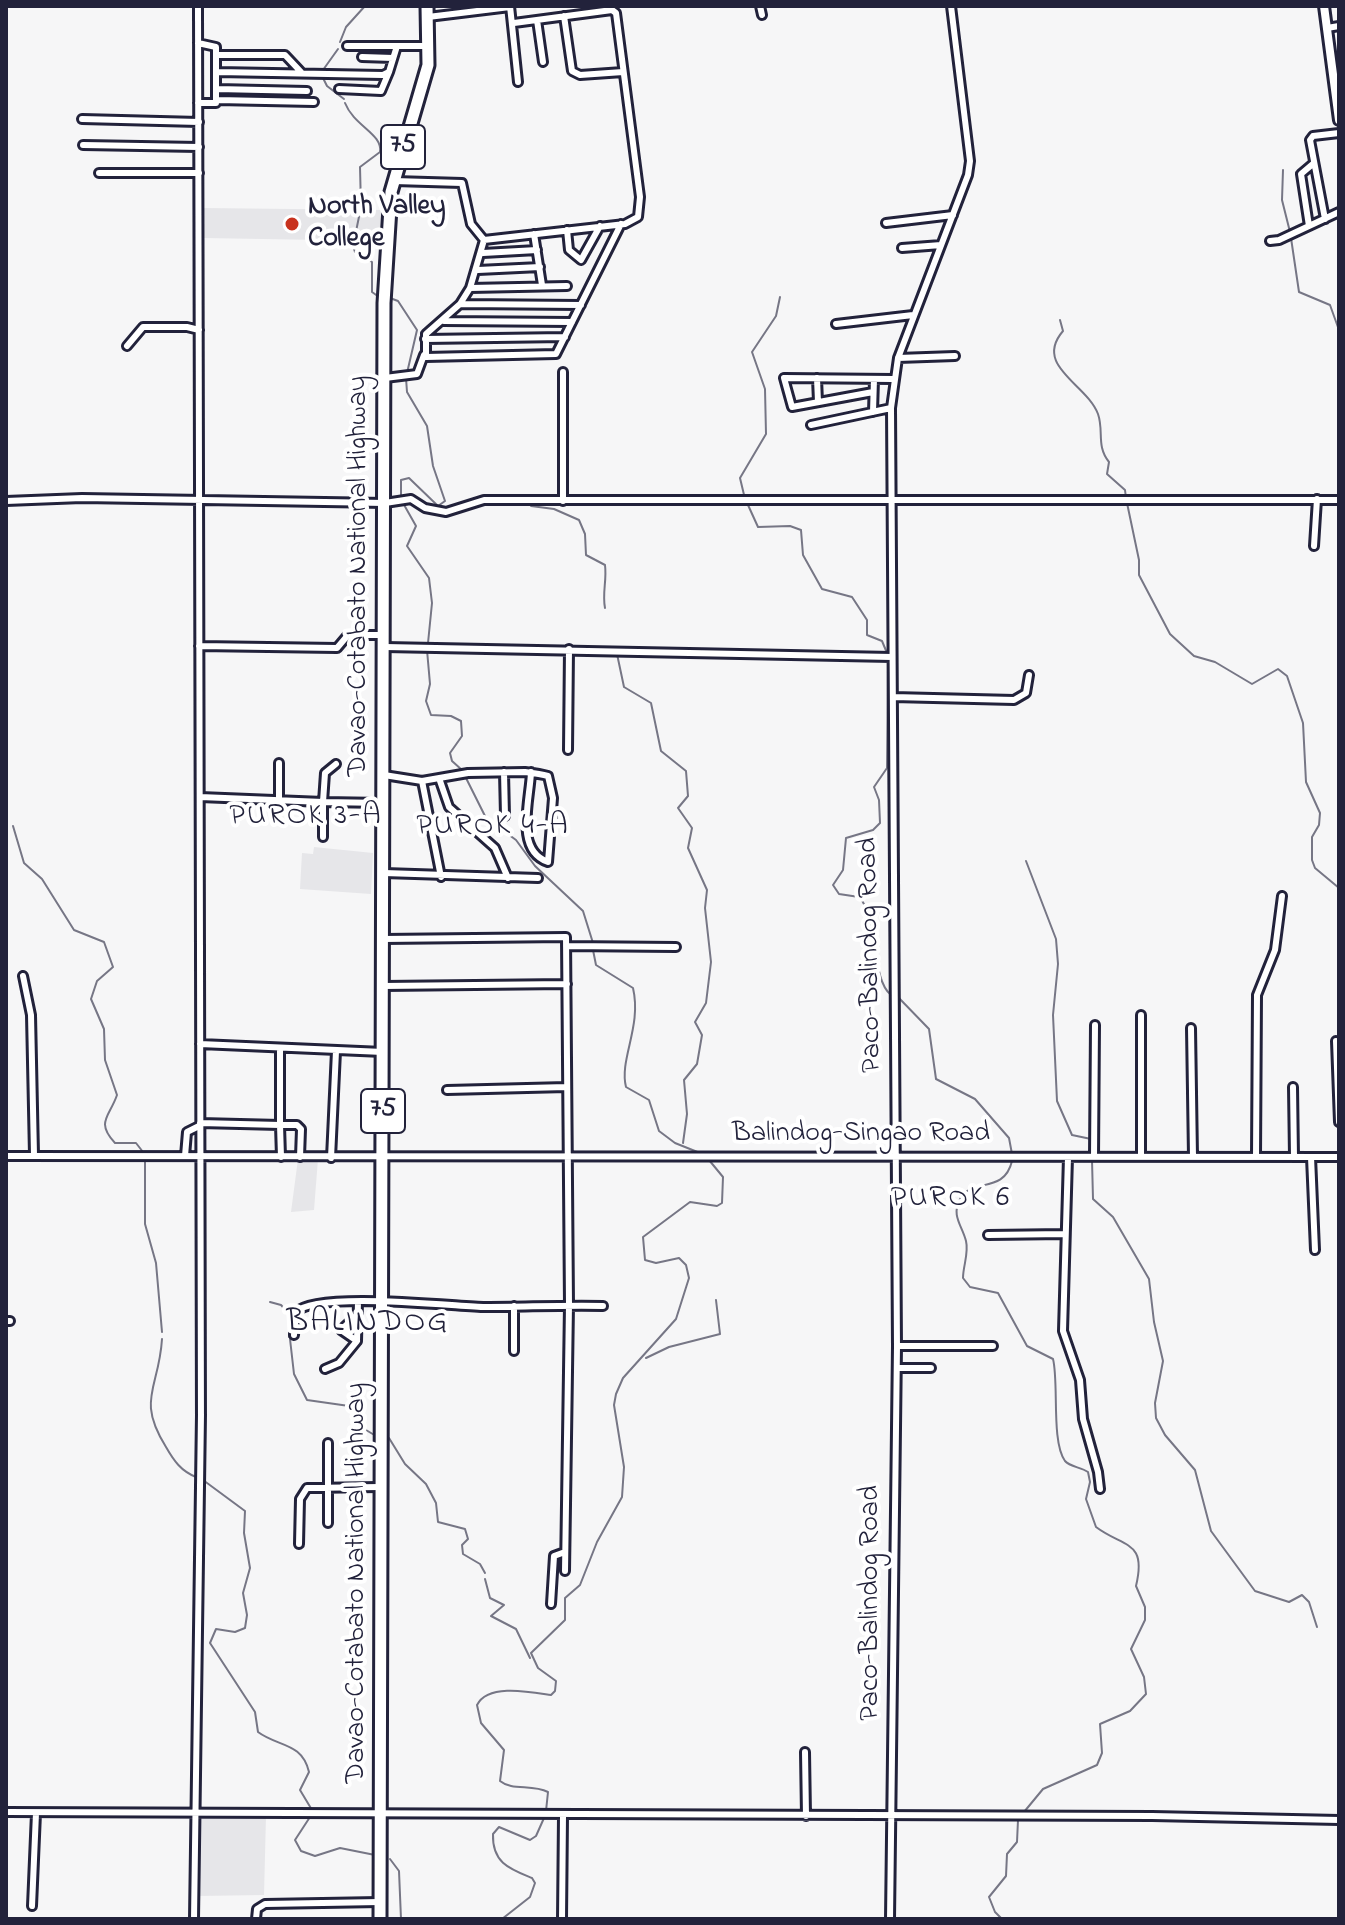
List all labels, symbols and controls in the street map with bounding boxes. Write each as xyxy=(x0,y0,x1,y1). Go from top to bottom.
road number: 75 xyxy=(381,125,425,169)
place label: North Valley College xyxy=(308,191,446,257)
marker: North Valley College xyxy=(283,215,301,233)
street label: Davao-Cotabato National Highway xyxy=(343,376,377,776)
district label: PUROK 3-A xyxy=(229,800,383,836)
district label: PUROK 4-A xyxy=(416,810,570,846)
street label: Paco-Balindog Road xyxy=(853,837,891,1073)
road number: 75 xyxy=(361,1089,405,1133)
street label: Balindog-Singao Road xyxy=(732,1118,990,1152)
district label: PUROK 6 xyxy=(891,1182,1011,1218)
district label: BALINDOG xyxy=(287,1306,449,1344)
street label: Davao-Cotabato National Highway xyxy=(341,1383,375,1783)
street label: Paco-Balindog Road xyxy=(855,1485,889,1721)

